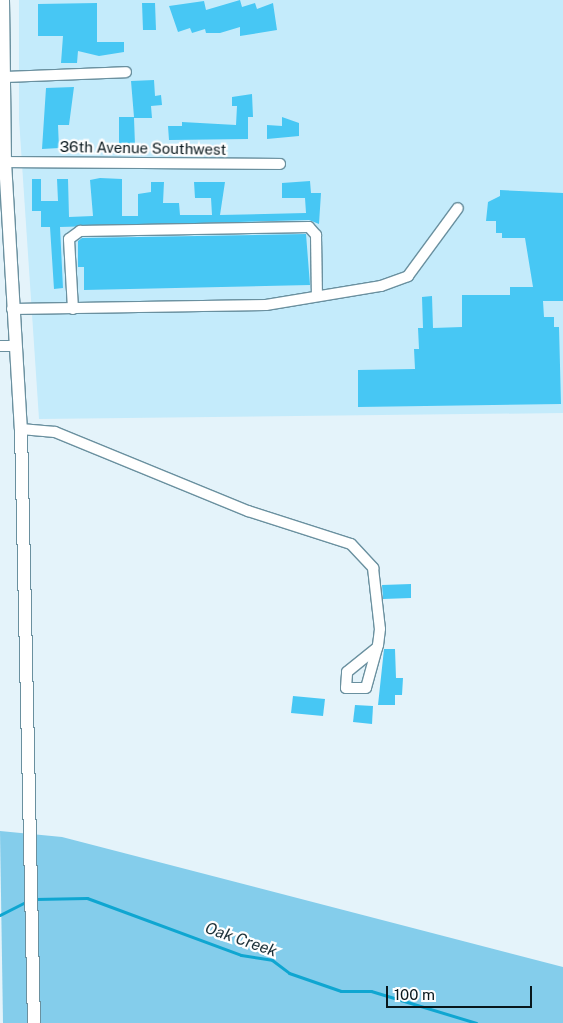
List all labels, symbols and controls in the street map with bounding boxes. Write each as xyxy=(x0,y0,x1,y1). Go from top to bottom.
street label: 36th Avenue Southwest xyxy=(60,138,226,158)
water label: Oak Creek xyxy=(203,919,279,961)
scale bar xyxy=(388,976,534,1008)
text: 100 m xyxy=(394,986,435,1003)

